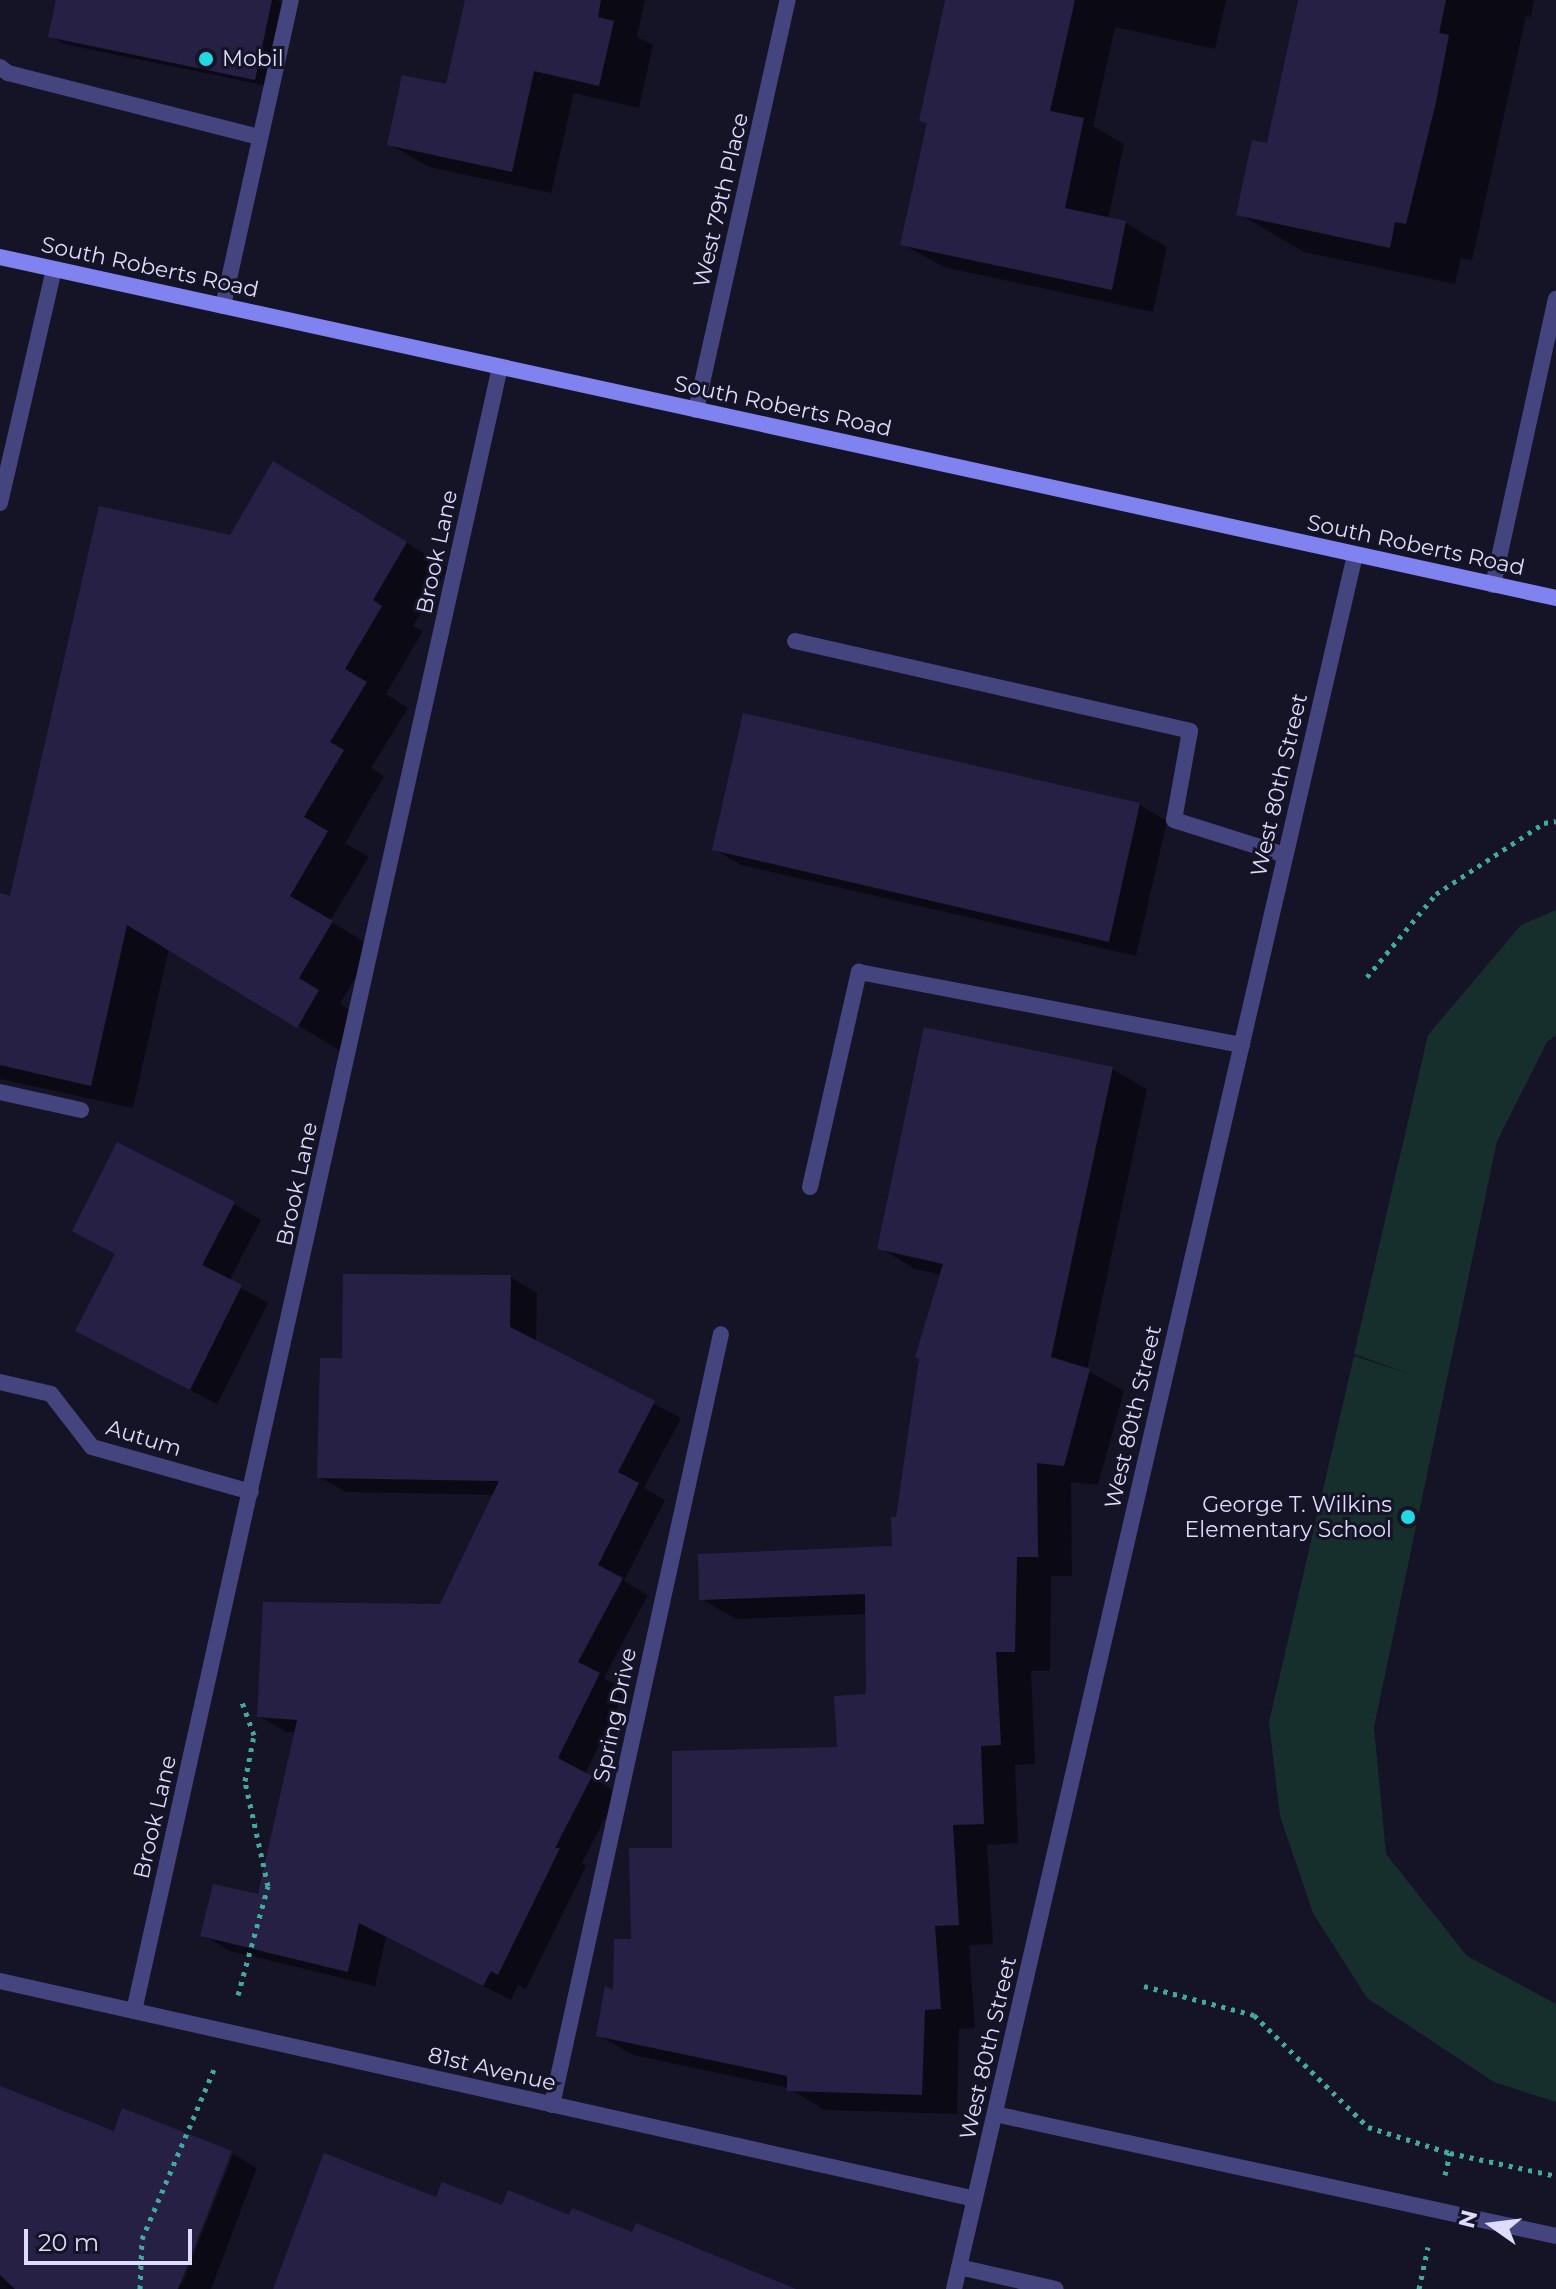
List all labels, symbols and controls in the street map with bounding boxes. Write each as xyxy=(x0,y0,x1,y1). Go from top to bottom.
place label: Mobil xyxy=(222,46,284,72)
marker: Mobil xyxy=(197,50,215,68)
street label: West 79th Place xyxy=(688,110,754,290)
street label: South Roberts Road xyxy=(39,231,261,303)
street label: South Roberts Road xyxy=(672,370,894,442)
street label: Brook Lane xyxy=(411,488,463,616)
street label: South Roberts Road xyxy=(1305,509,1527,581)
street label: West 80th Street xyxy=(1245,691,1313,879)
street label: Brook Lane xyxy=(271,1120,323,1248)
street label: West 80th Street xyxy=(1099,1323,1167,1511)
street label: Autum xyxy=(103,1414,185,1462)
place label: George T. Wilkins Elementary School xyxy=(1185,1491,1392,1542)
marker: George T. Wilkins Elementary School xyxy=(1399,1508,1417,1526)
street label: Spring Drive xyxy=(588,1646,642,1784)
street label: Brook Lane xyxy=(128,1753,182,1881)
street label: West 80th Street xyxy=(954,1954,1022,2142)
street label: 81st Avenue xyxy=(425,2041,559,2097)
north arrow xyxy=(1452,2185,1532,2265)
text: N xyxy=(1453,2207,1483,2231)
scale bar xyxy=(28,2213,196,2263)
text: 20 m xyxy=(38,2228,99,2257)

